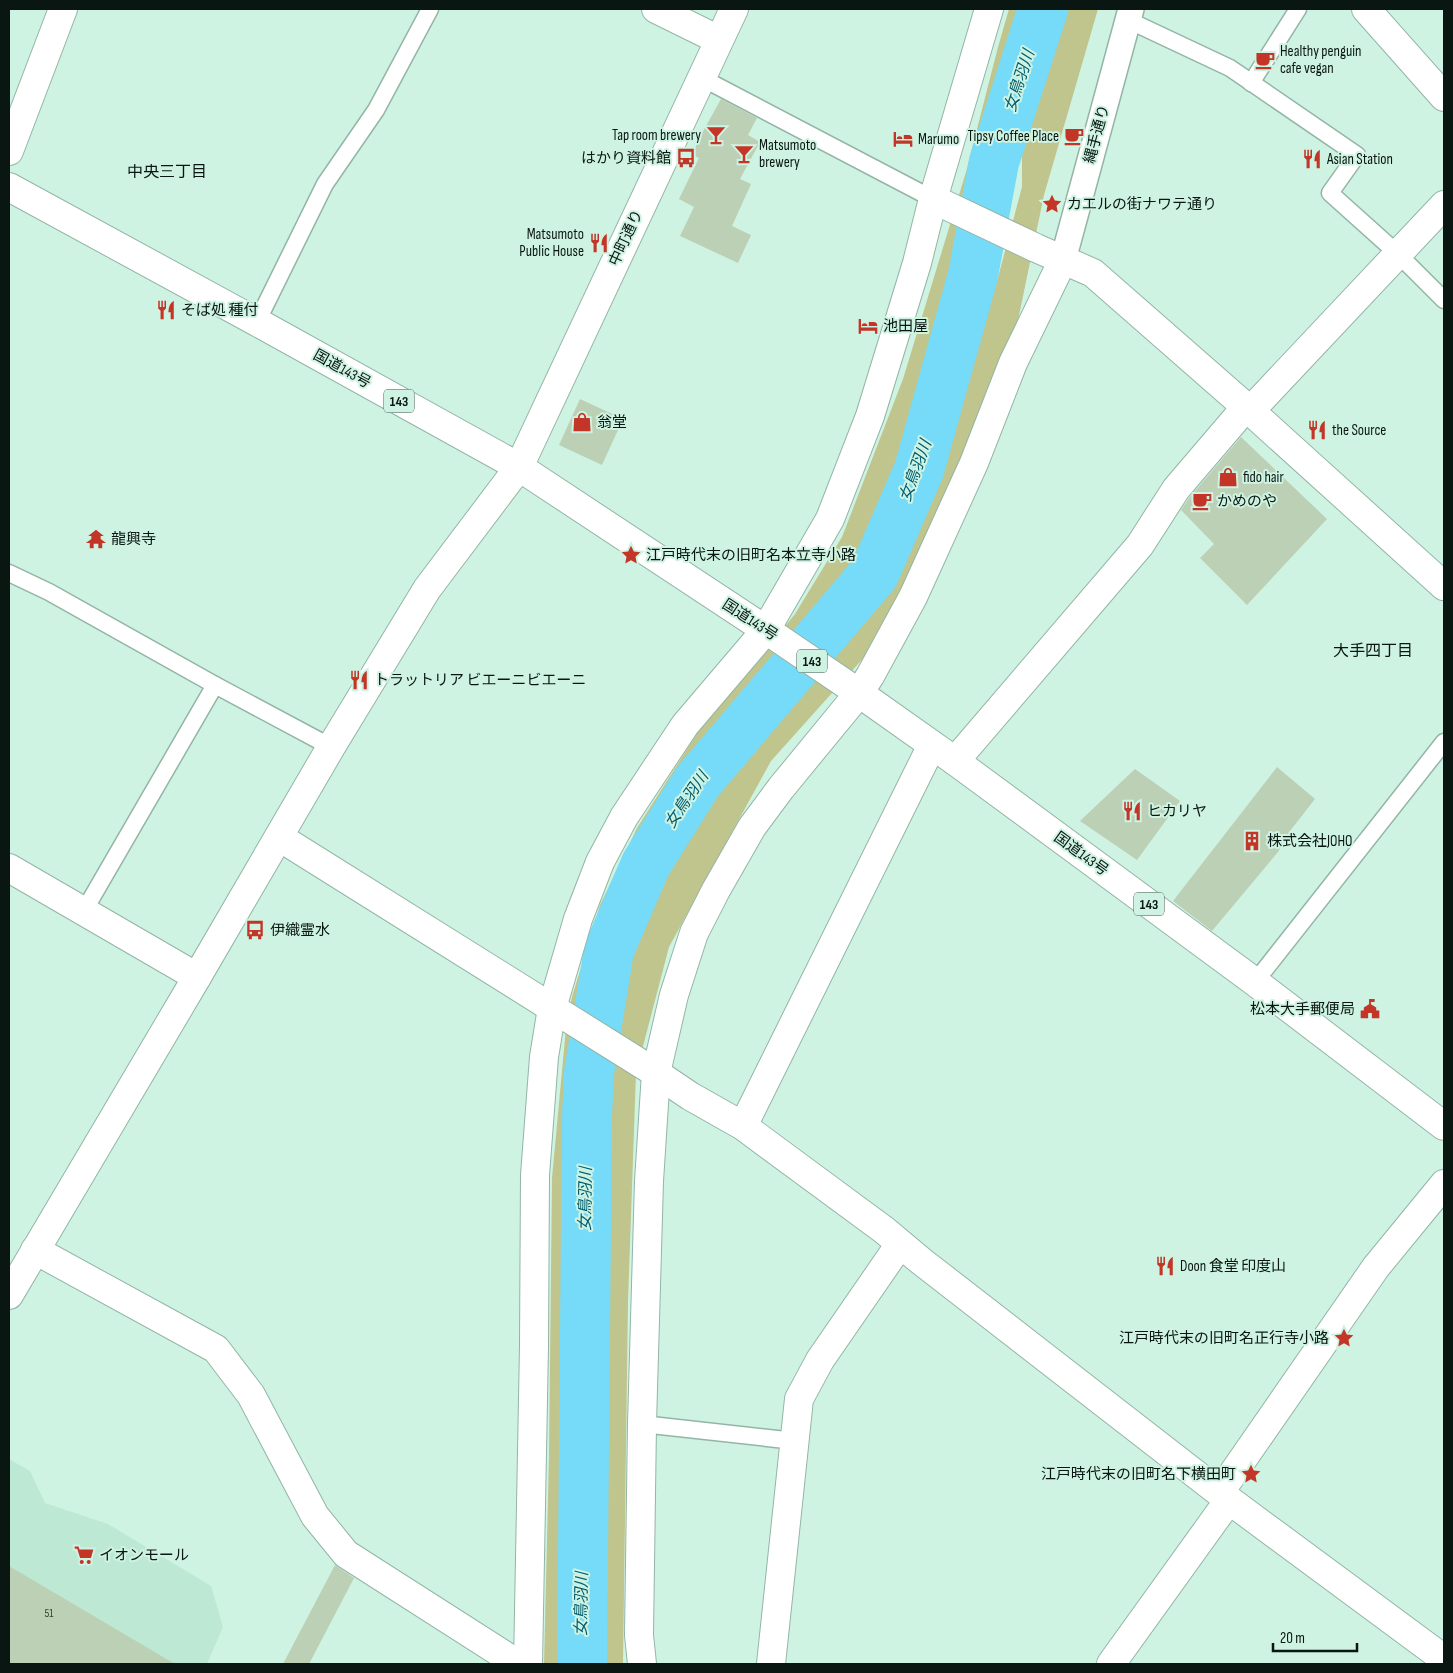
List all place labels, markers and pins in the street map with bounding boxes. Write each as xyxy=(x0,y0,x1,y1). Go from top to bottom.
place label: Healthy penguin cafe vegan xyxy=(1280,42,1361,78)
cafe icon: Healthy penguin cafe vegan xyxy=(1254,49,1276,71)
bar icon: Tap room brewery xyxy=(705,124,727,146)
cafe icon: Tipsy Coffee Place xyxy=(1063,125,1085,147)
place label: Tap room brewery xyxy=(612,126,701,145)
place label: Tipsy Coffee Place xyxy=(967,127,1059,146)
hotel icon: Marumo xyxy=(892,128,914,150)
place label: Marumo xyxy=(918,130,959,149)
place label: Matsumoto brewery xyxy=(759,136,816,172)
bar icon: Matsumoto brewery xyxy=(733,143,755,165)
bus stop icon: はかり資料館 xyxy=(675,147,697,169)
restaurant icon: Asian Station xyxy=(1301,148,1323,170)
place label: はかり資料館 xyxy=(581,149,671,168)
place label: Asian Station xyxy=(1326,150,1393,169)
place icon: カエルの街ナワテ通り xyxy=(1041,193,1063,215)
place label: カエルの街ナワテ通り xyxy=(1067,195,1217,214)
place label: Matsumoto Public House xyxy=(519,225,584,261)
restaurant icon: Matsumoto Public House xyxy=(588,232,610,254)
restaurant icon: そば処 種付 xyxy=(155,299,177,321)
place label: そば処 種付 xyxy=(181,301,258,320)
hotel icon: 池田屋 xyxy=(857,315,879,337)
place label: 池田屋 xyxy=(883,317,928,336)
shop icon: 翁堂 xyxy=(571,411,593,433)
place label: 翁堂 xyxy=(597,413,627,432)
restaurant icon: the Source xyxy=(1306,419,1328,441)
place label: the Source xyxy=(1332,421,1386,440)
shop icon: fido hair xyxy=(1217,466,1239,488)
place label: fido hair xyxy=(1243,468,1284,487)
cafe icon: かめのや xyxy=(1191,490,1213,512)
place label: かめのや xyxy=(1217,492,1277,511)
temple icon: 龍興寺 xyxy=(85,528,107,550)
place label: 龍興寺 xyxy=(111,530,156,549)
place icon: 江戸時代末の旧町名本立寺小路 xyxy=(620,544,642,566)
place label: 江戸時代末の旧町名本立寺小路 xyxy=(646,546,856,565)
restaurant icon: トラットリア ビエーニビエーニ xyxy=(348,669,370,691)
place label: トラットリア ビエーニビエーニ xyxy=(374,671,586,690)
restaurant icon: ヒカリヤ xyxy=(1121,800,1143,822)
place label: ヒカリヤ xyxy=(1147,802,1207,821)
building icon: 株式会社JOHO xyxy=(1241,830,1263,852)
place label: 株式会社JOHO xyxy=(1267,832,1353,851)
bus stop icon: 伊織霊水 xyxy=(244,919,266,941)
place label: 伊織霊水 xyxy=(270,921,330,940)
public building icon: 松本大手郵便局 xyxy=(1359,998,1381,1020)
place label: 松本大手郵便局 xyxy=(1250,1000,1355,1019)
restaurant icon: Doon 食堂 印度山 xyxy=(1154,1255,1176,1277)
place label: Doon 食堂 印度山 xyxy=(1180,1257,1286,1276)
place icon: 江戸時代末の旧町名正行寺小路 xyxy=(1333,1327,1355,1349)
place label: 江戸時代末の旧町名正行寺小路 xyxy=(1119,1329,1329,1348)
place icon: 江戸時代末の旧町名下横田町 xyxy=(1240,1463,1262,1485)
place label: 江戸時代末の旧町名下横田町 xyxy=(1041,1465,1236,1484)
supermarket icon: イオンモール xyxy=(73,1544,95,1566)
place label: イオンモール xyxy=(99,1546,189,1565)

